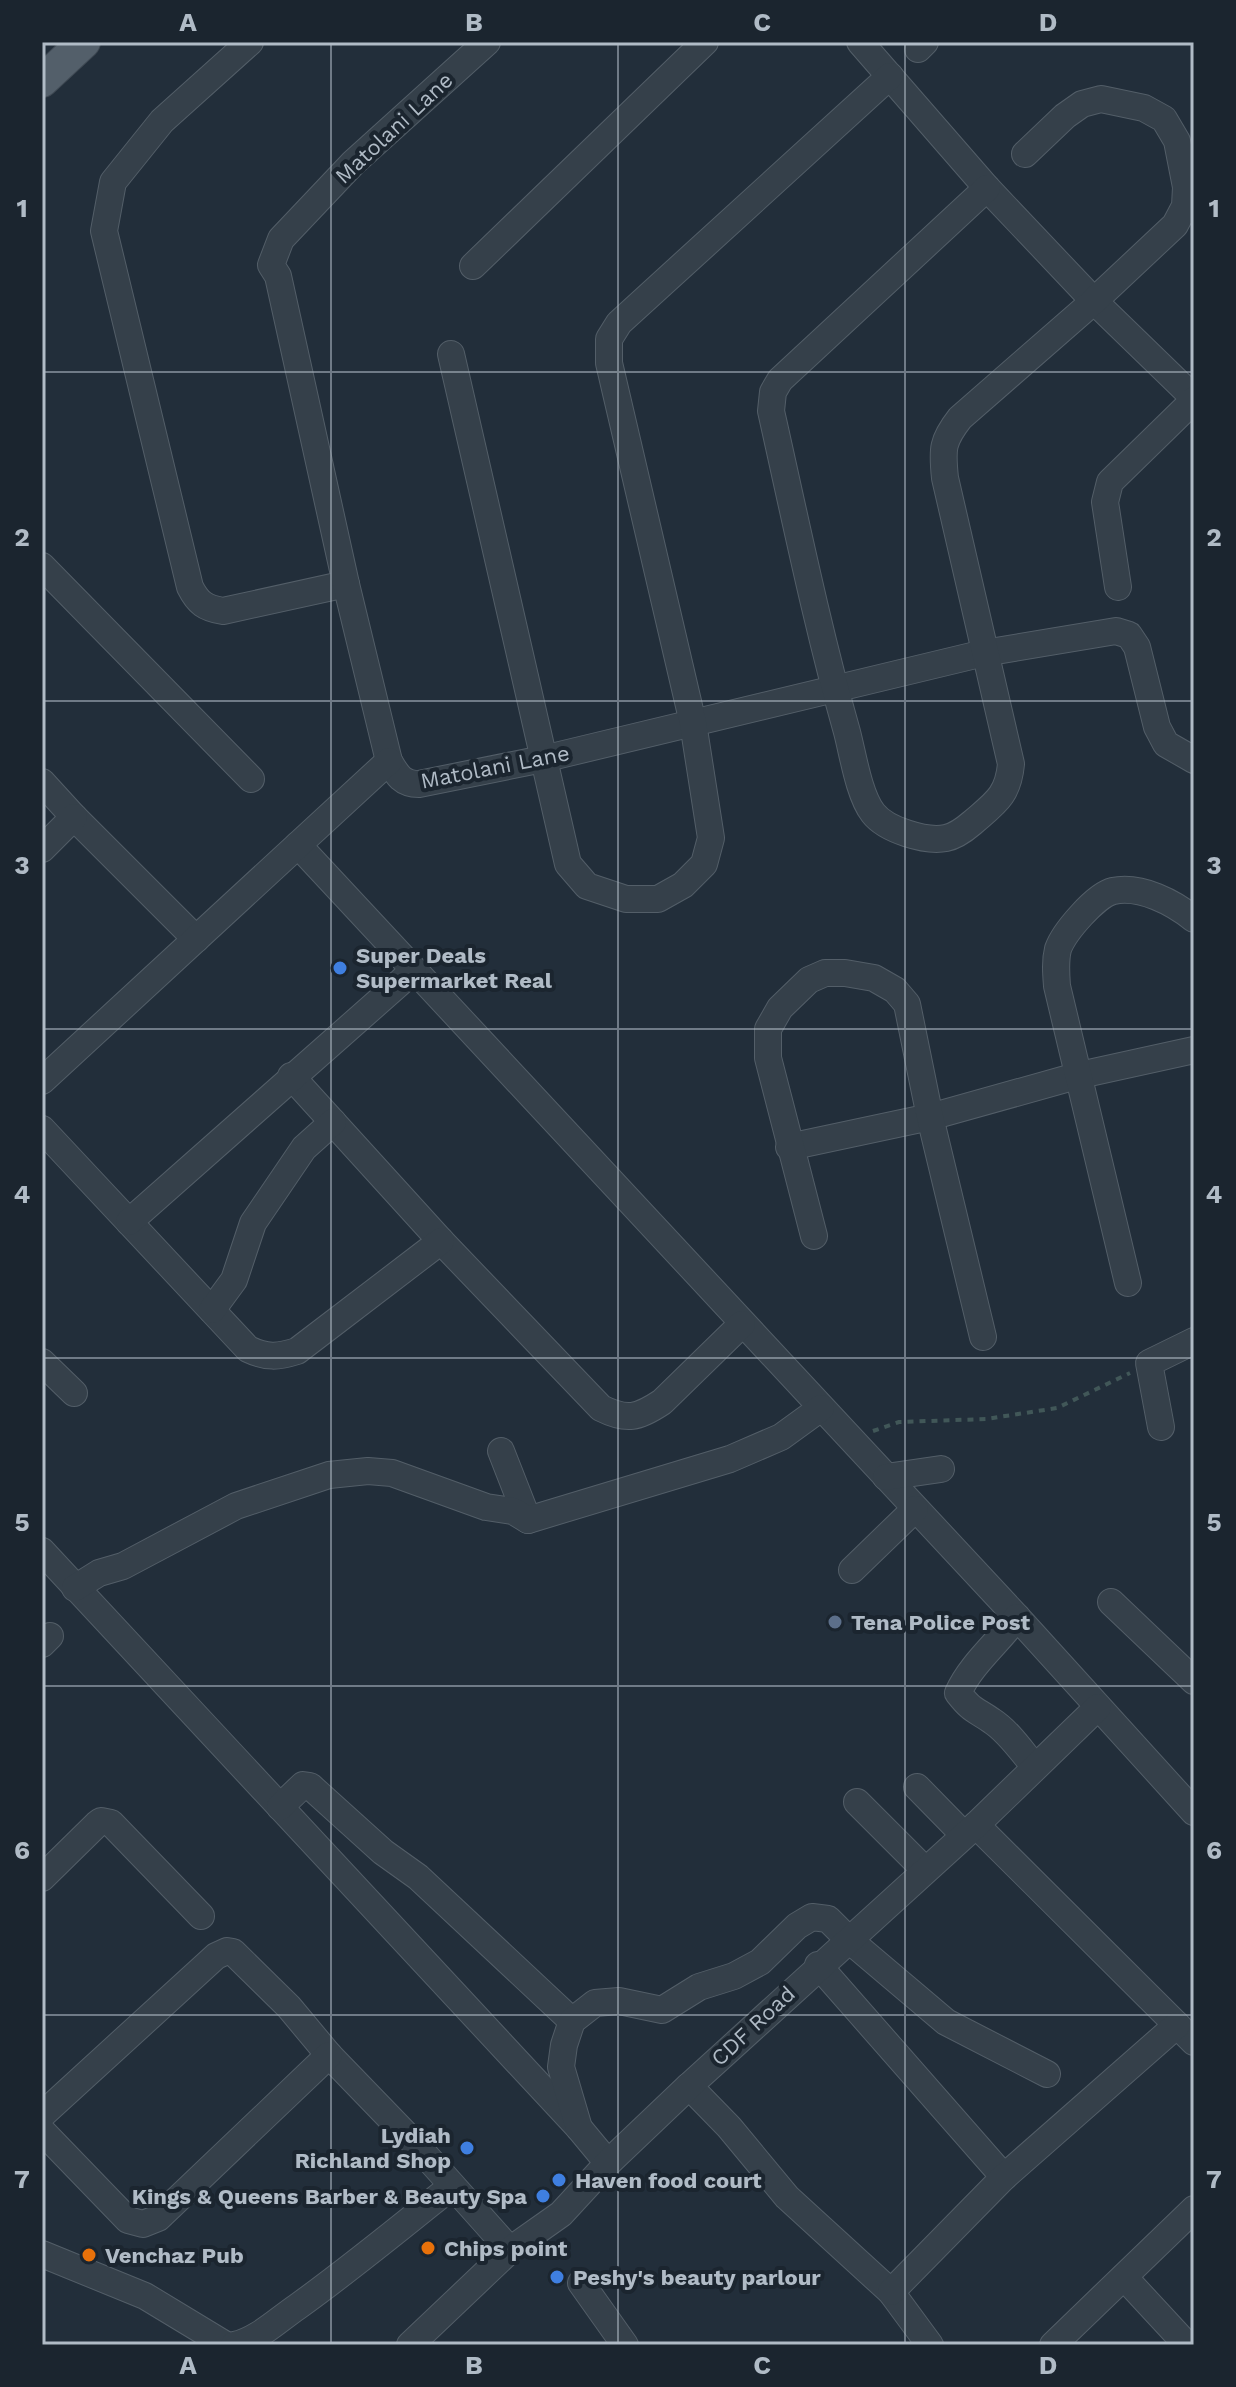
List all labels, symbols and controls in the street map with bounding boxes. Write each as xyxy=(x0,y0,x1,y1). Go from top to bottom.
text: A xyxy=(179,7,197,37)
text: B xyxy=(465,7,483,37)
text: C xyxy=(753,7,771,37)
text: D xyxy=(1039,7,1057,37)
street label: Matolani Lane xyxy=(330,67,458,189)
text: 1 xyxy=(16,193,28,223)
text: 1 xyxy=(1208,193,1220,223)
text: 2 xyxy=(14,522,30,552)
text: 2 xyxy=(1206,522,1222,552)
street label: Matolani Lane xyxy=(418,740,572,794)
text: 3 xyxy=(14,850,30,880)
text: 3 xyxy=(1206,850,1222,880)
place label: Super Deals Supermarket Real xyxy=(356,943,553,993)
marker: Super Deals Supermarket Real xyxy=(331,959,349,977)
text: 4 xyxy=(14,1179,31,1209)
text: 4 xyxy=(1206,1179,1223,1209)
text: 5 xyxy=(14,1507,30,1537)
text: 5 xyxy=(1206,1507,1222,1537)
place label: Tena Police Post xyxy=(851,1610,1030,1635)
marker: Tena Police Post xyxy=(826,1613,844,1631)
text: 6 xyxy=(14,1835,30,1865)
text: 6 xyxy=(1206,1835,1222,1865)
street label: CDF Road xyxy=(706,1981,800,2071)
place label: Lydiah Richland Shop xyxy=(295,2123,451,2173)
marker: Lydiah Richland Shop xyxy=(458,2139,476,2157)
text: 7 xyxy=(14,2164,30,2194)
text: 7 xyxy=(1206,2164,1222,2194)
place label: Haven food court xyxy=(575,2168,762,2193)
marker: Haven food court xyxy=(550,2171,568,2189)
place label: Kings & Queens Barber & Beauty Spa xyxy=(132,2184,527,2209)
marker: Kings & Queens Barber & Beauty Spa xyxy=(534,2187,552,2205)
place label: Chips point xyxy=(444,2236,568,2261)
marker: Chips point xyxy=(419,2239,437,2257)
place label: Venchaz Pub xyxy=(105,2243,244,2268)
marker: Venchaz Pub xyxy=(80,2246,98,2264)
place label: Peshy's beauty parlour xyxy=(573,2265,821,2290)
marker: Peshy's beauty parlour xyxy=(548,2268,566,2286)
text: A xyxy=(179,2350,197,2380)
text: B xyxy=(465,2350,483,2380)
text: C xyxy=(753,2350,771,2380)
text: D xyxy=(1039,2350,1057,2380)

